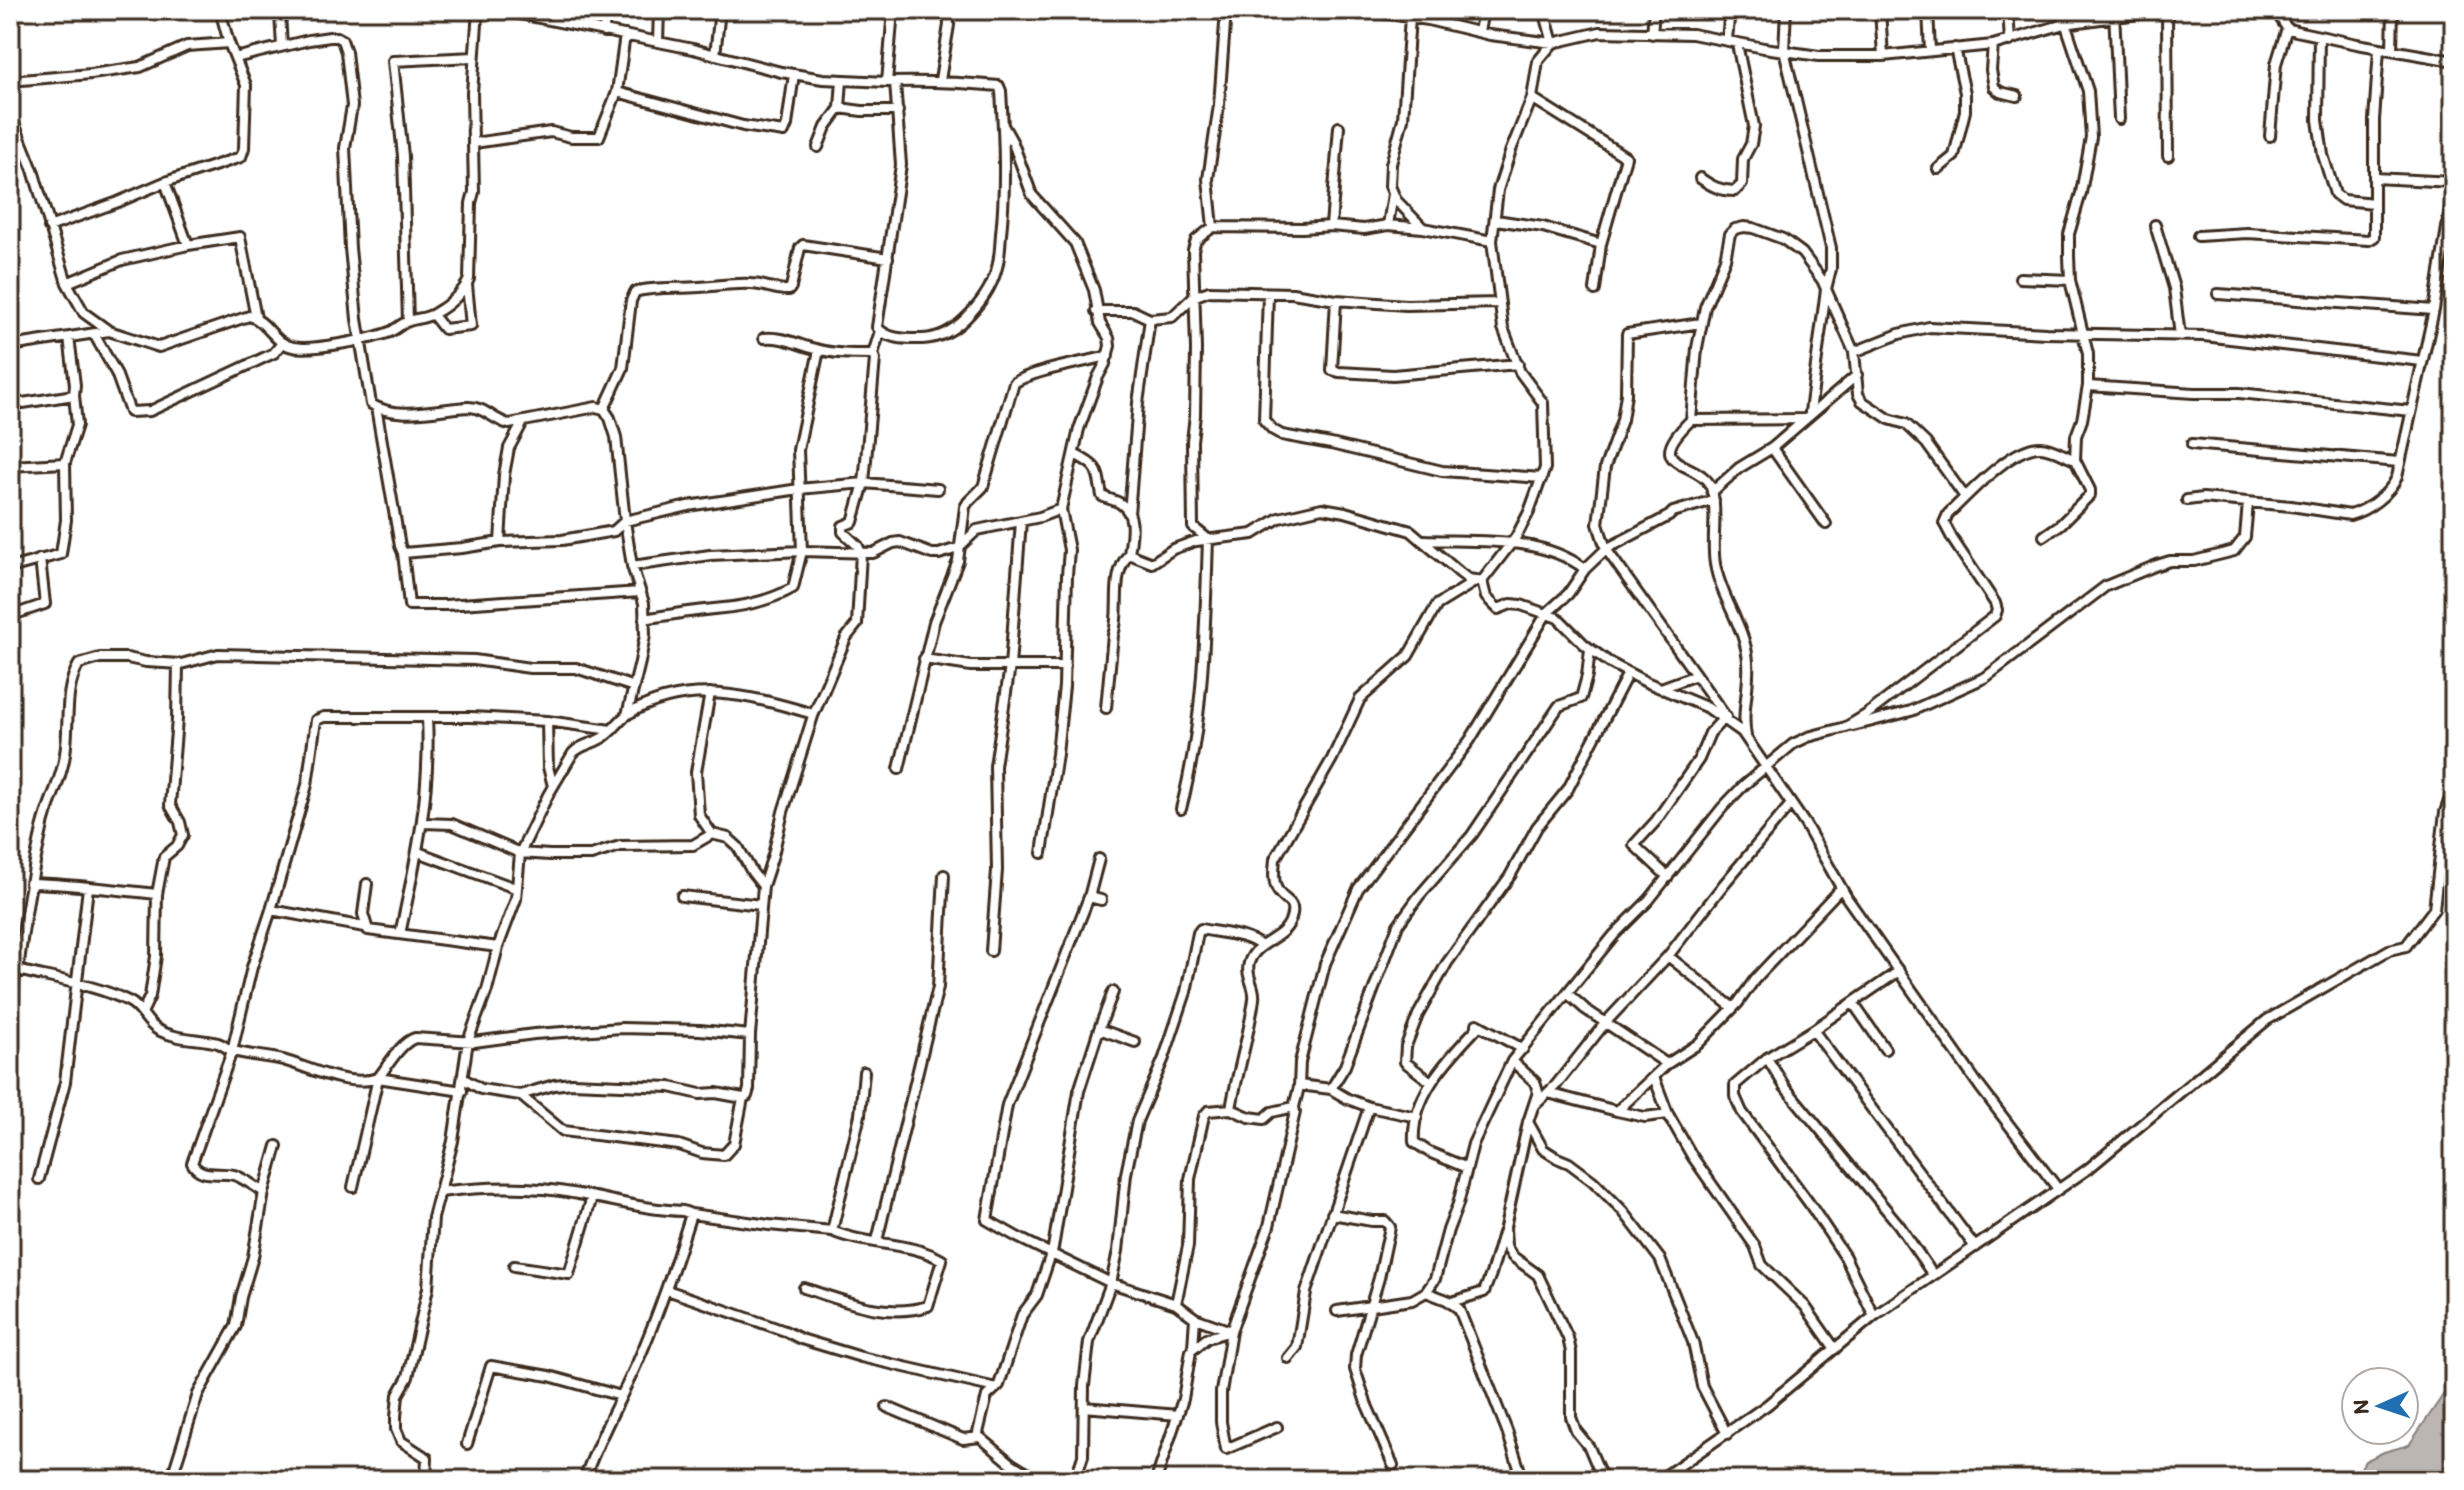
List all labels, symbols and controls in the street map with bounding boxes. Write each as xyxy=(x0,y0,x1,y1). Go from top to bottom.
north arrow xyxy=(2340,1366,2420,1446)
text: N xyxy=(2347,1399,2374,1415)

